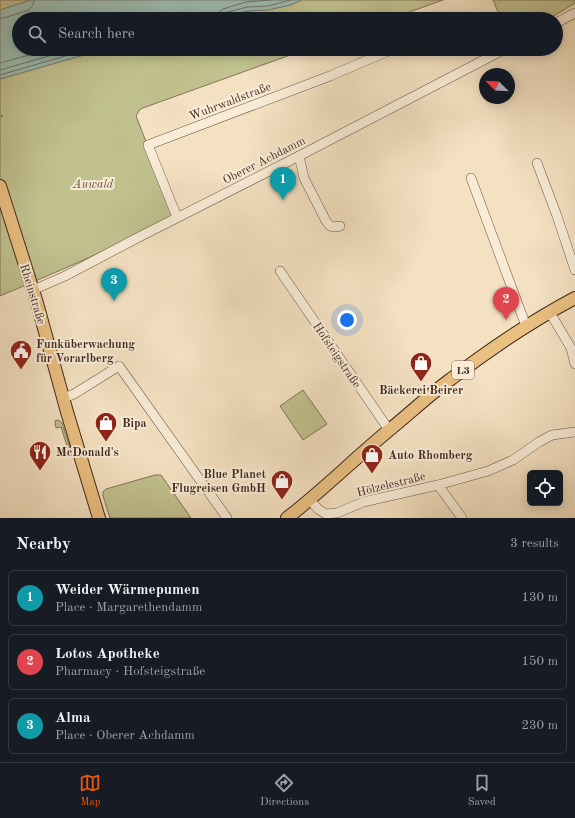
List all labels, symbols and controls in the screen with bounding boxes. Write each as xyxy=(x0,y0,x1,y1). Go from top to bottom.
search box xyxy=(12,12,563,56)
icon: search xyxy=(26,23,48,45)
text: Search here xyxy=(58,27,135,42)
north arrow xyxy=(479,68,515,104)
street label: Wuhrwaldstraße xyxy=(188,81,273,123)
street label: Oberer Achdamm xyxy=(221,135,308,187)
pin: 1 xyxy=(270,167,296,200)
park label: Auwald xyxy=(72,179,114,191)
street label: Rheinstraße xyxy=(17,263,47,326)
pin: 3 xyxy=(101,268,127,301)
pin: 2 xyxy=(493,287,519,320)
your location xyxy=(337,310,357,330)
street label: Hofsteigstraße xyxy=(310,321,363,391)
public building icon: Funküberwachung für Vorarlberg xyxy=(8,338,34,371)
place label: Funküberwachung für Vorarlberg xyxy=(36,339,135,365)
shop icon: Bäckerei Beirer xyxy=(408,350,434,383)
road number: L3 xyxy=(452,361,474,379)
place label: Bäckerei Beirer xyxy=(379,385,463,397)
shop icon: Bipa xyxy=(93,410,119,443)
place label: Bipa xyxy=(122,418,147,430)
restaurant icon: McDonald's xyxy=(27,439,53,472)
shop icon: Auto Rhomberg xyxy=(359,442,385,475)
place label: McDonald's xyxy=(56,447,119,459)
place label: Auto Rhomberg xyxy=(388,450,473,462)
shop icon: Blue Planet Flugreisen GmbH xyxy=(269,468,295,501)
place label: Blue Planet Flugreisen GmbH xyxy=(171,469,267,495)
map controls xyxy=(527,470,563,506)
button: locate xyxy=(527,470,563,506)
street label: Hölzelestraße xyxy=(356,471,427,499)
text: Nearby xyxy=(16,536,71,553)
text: 3 results xyxy=(510,537,559,550)
text: Weider Wärmepumen xyxy=(55,583,199,598)
text: 1 xyxy=(26,591,34,604)
text: 130 m xyxy=(521,591,558,604)
text: Place · Margarethendamm xyxy=(55,601,202,614)
text: Lotos Apotheke xyxy=(55,647,160,662)
text: 2 xyxy=(26,655,34,668)
text: 150 m xyxy=(521,655,558,668)
text: Pharmacy · Hofsteigstraße xyxy=(55,665,205,678)
text: Alma xyxy=(55,711,91,726)
text: 3 xyxy=(26,719,34,732)
text: 230 m xyxy=(521,719,558,732)
text: Place · Oberer Achdamm xyxy=(55,729,195,742)
tab: Map xyxy=(79,772,101,810)
tab: Directions xyxy=(260,772,309,810)
tab: Saved xyxy=(468,772,496,810)

